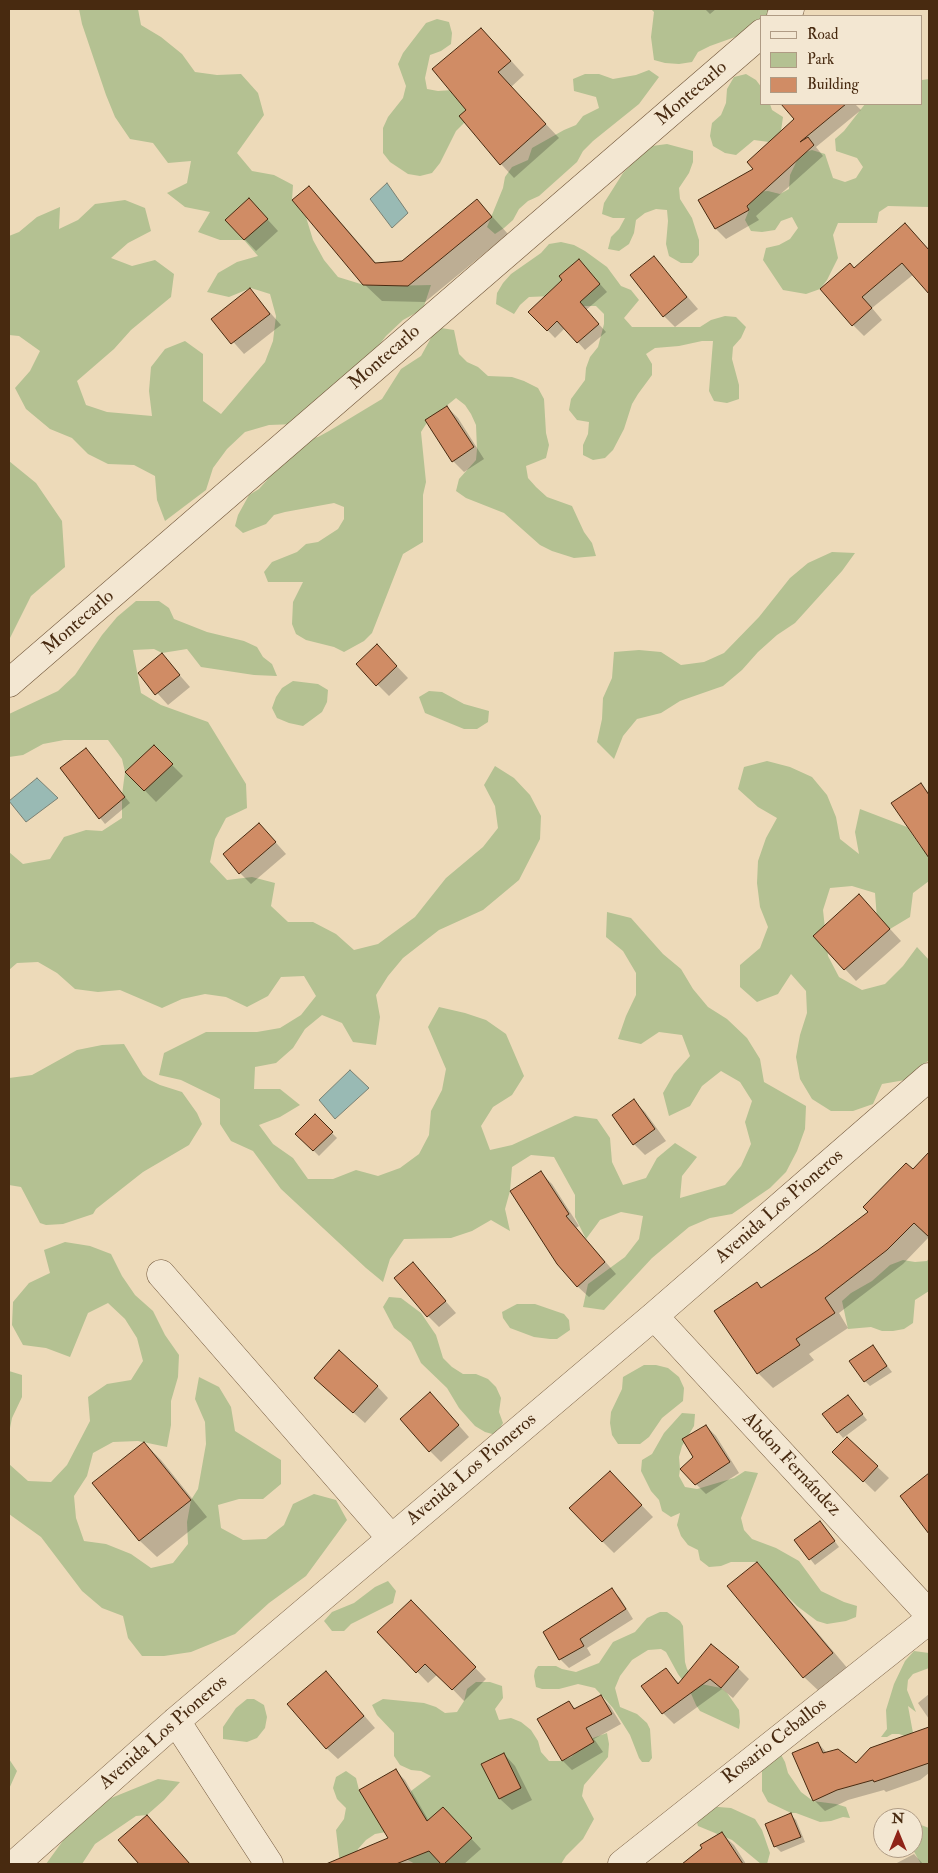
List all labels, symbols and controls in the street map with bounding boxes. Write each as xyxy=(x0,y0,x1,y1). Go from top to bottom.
legend xyxy=(760,15,923,105)
text: Road xyxy=(807,25,838,44)
text: Park xyxy=(807,50,834,69)
street label: Montecarlo xyxy=(652,57,732,131)
text: Building xyxy=(807,75,859,94)
street label: Montecarlo xyxy=(345,321,425,395)
street label: Montecarlo xyxy=(39,586,119,660)
street label: Avenida Los Pioneros xyxy=(711,1145,849,1269)
street label: Abdon Fernández xyxy=(737,1408,845,1522)
street label: Avenida Los Pioneros xyxy=(402,1409,542,1531)
street label: Avenida Los Pioneros xyxy=(95,1671,233,1795)
street label: Rosario Ceballos xyxy=(718,1694,832,1790)
north arrow xyxy=(873,1808,923,1858)
text: N xyxy=(892,1810,904,1827)

